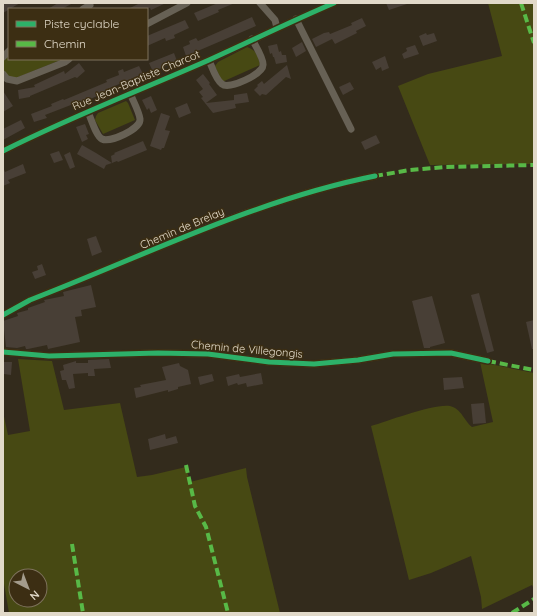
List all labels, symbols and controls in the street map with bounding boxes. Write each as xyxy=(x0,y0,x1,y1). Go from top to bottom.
legend xyxy=(8,8,148,60)
text: Piste cyclable xyxy=(44,16,120,31)
text: Chemin xyxy=(44,36,86,51)
street label: Rue Jean-Baptiste Charcot xyxy=(70,47,202,113)
street label: Chemin de Brelay xyxy=(138,204,226,252)
street label: Chemin de Villegongis xyxy=(191,337,303,361)
north arrow xyxy=(8,568,48,608)
text: N xyxy=(27,588,42,603)

